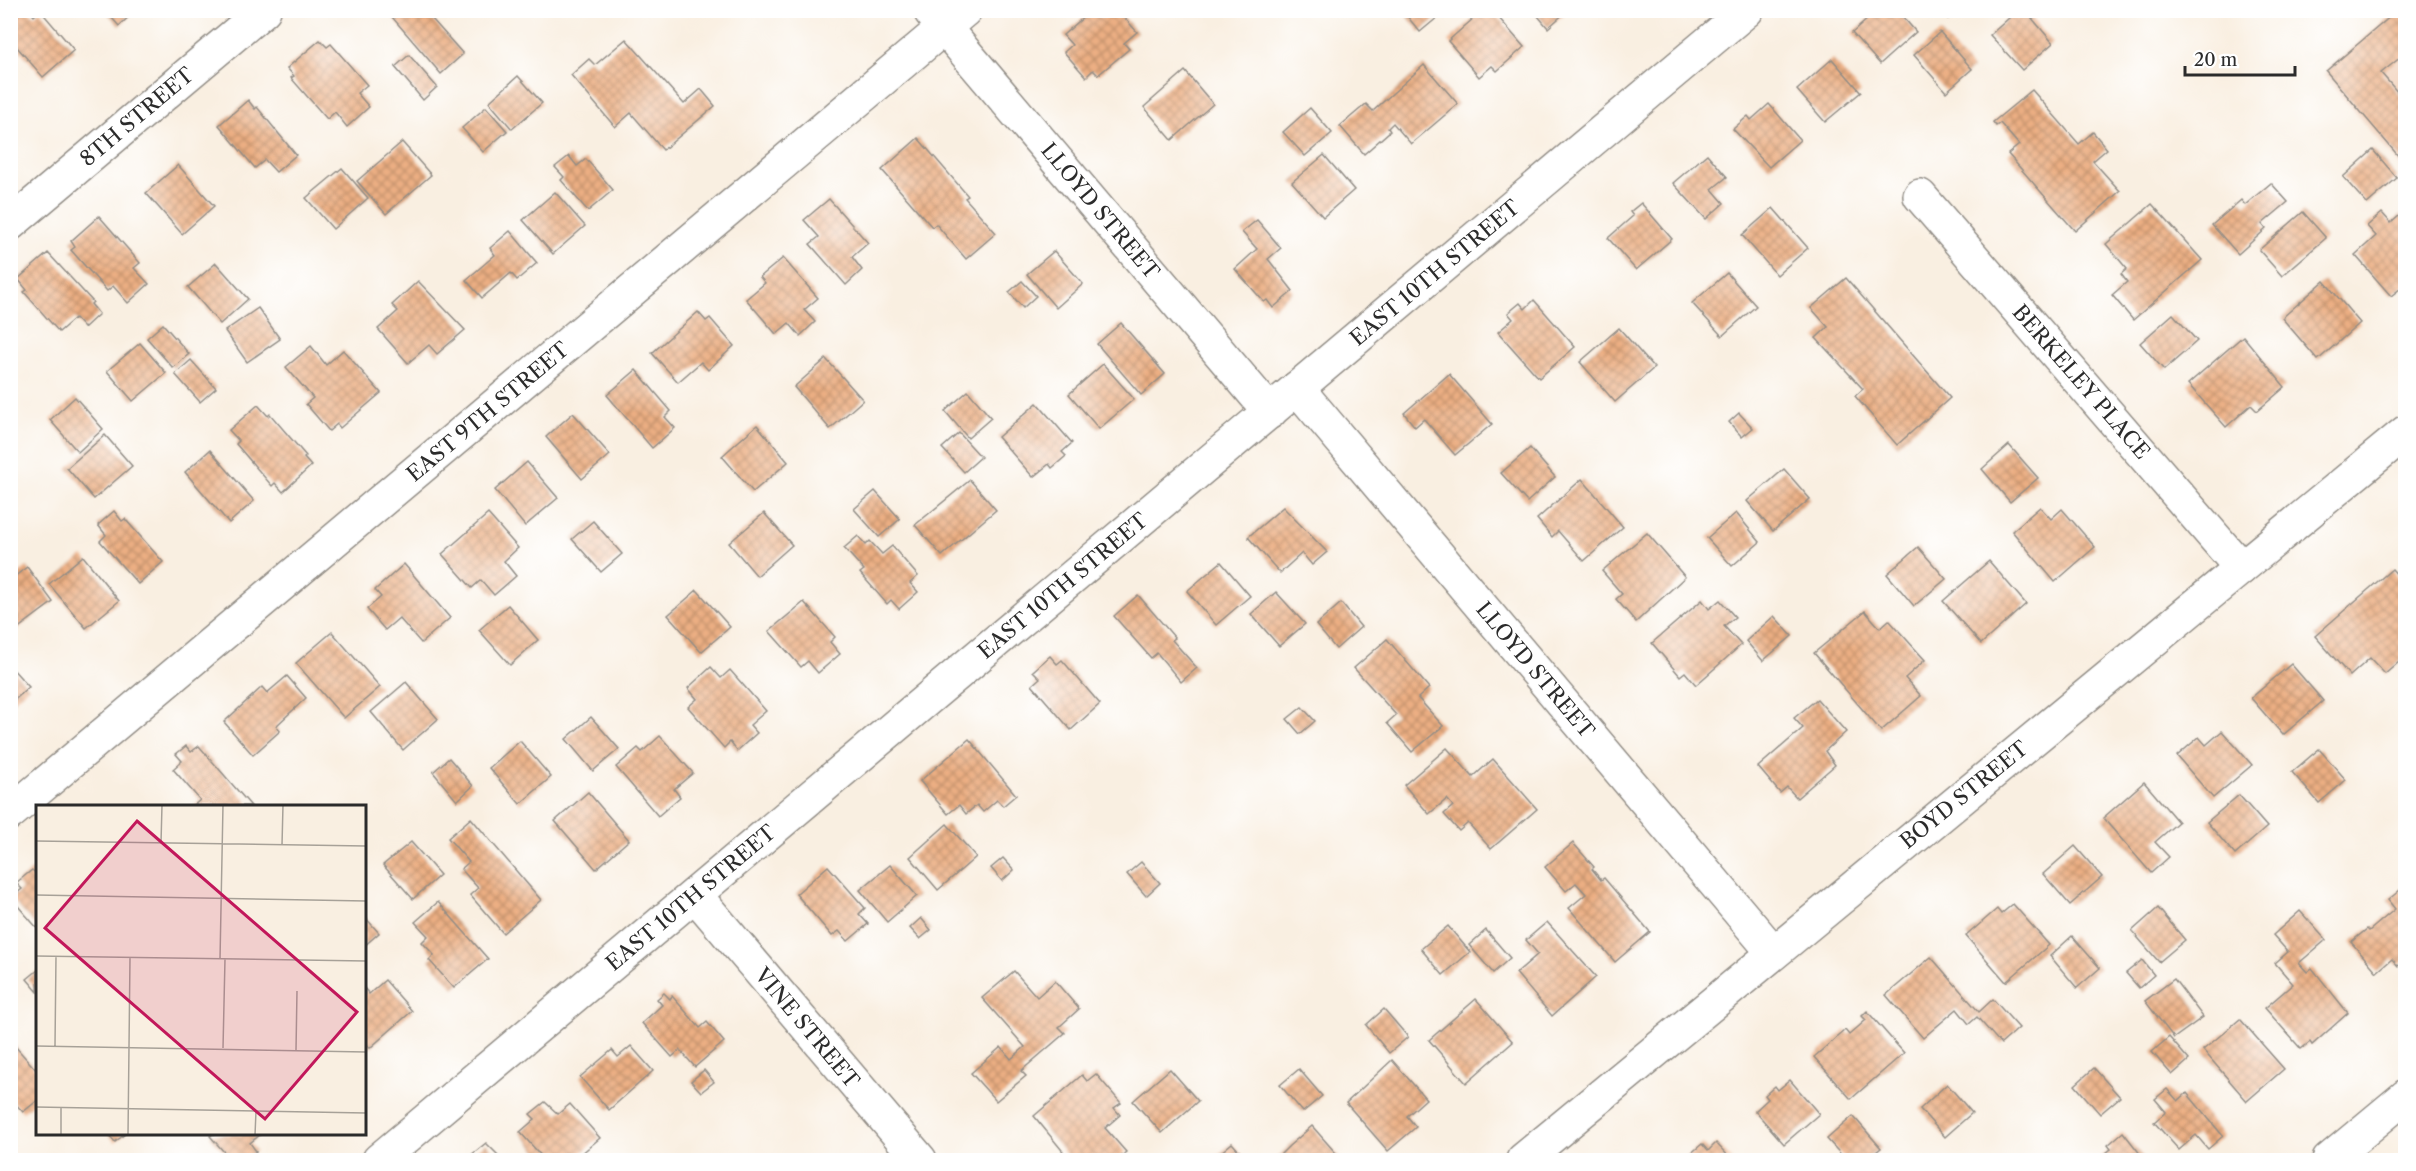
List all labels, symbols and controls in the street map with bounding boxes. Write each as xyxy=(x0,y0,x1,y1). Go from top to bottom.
scale bar xyxy=(2185,39,2294,77)
text: 20 m xyxy=(2194,49,2238,71)
street label: 8TH STREET xyxy=(75,62,199,171)
street label: LLOYD STREET xyxy=(1036,138,1165,284)
street label: EAST 10TH STREET xyxy=(1345,194,1525,351)
street label: BERKELEY PLACE xyxy=(2008,299,2155,464)
street label: EAST 9TH STREET xyxy=(402,337,574,487)
street label: EAST 10TH STREET xyxy=(973,507,1153,664)
street label: LLOYD STREET xyxy=(1471,597,1600,743)
street label: BOYD STREET xyxy=(1895,735,2033,854)
inset map xyxy=(36,805,366,1135)
street label: EAST 10TH STREET xyxy=(601,819,781,976)
street label: VINE STREET xyxy=(749,962,865,1093)

